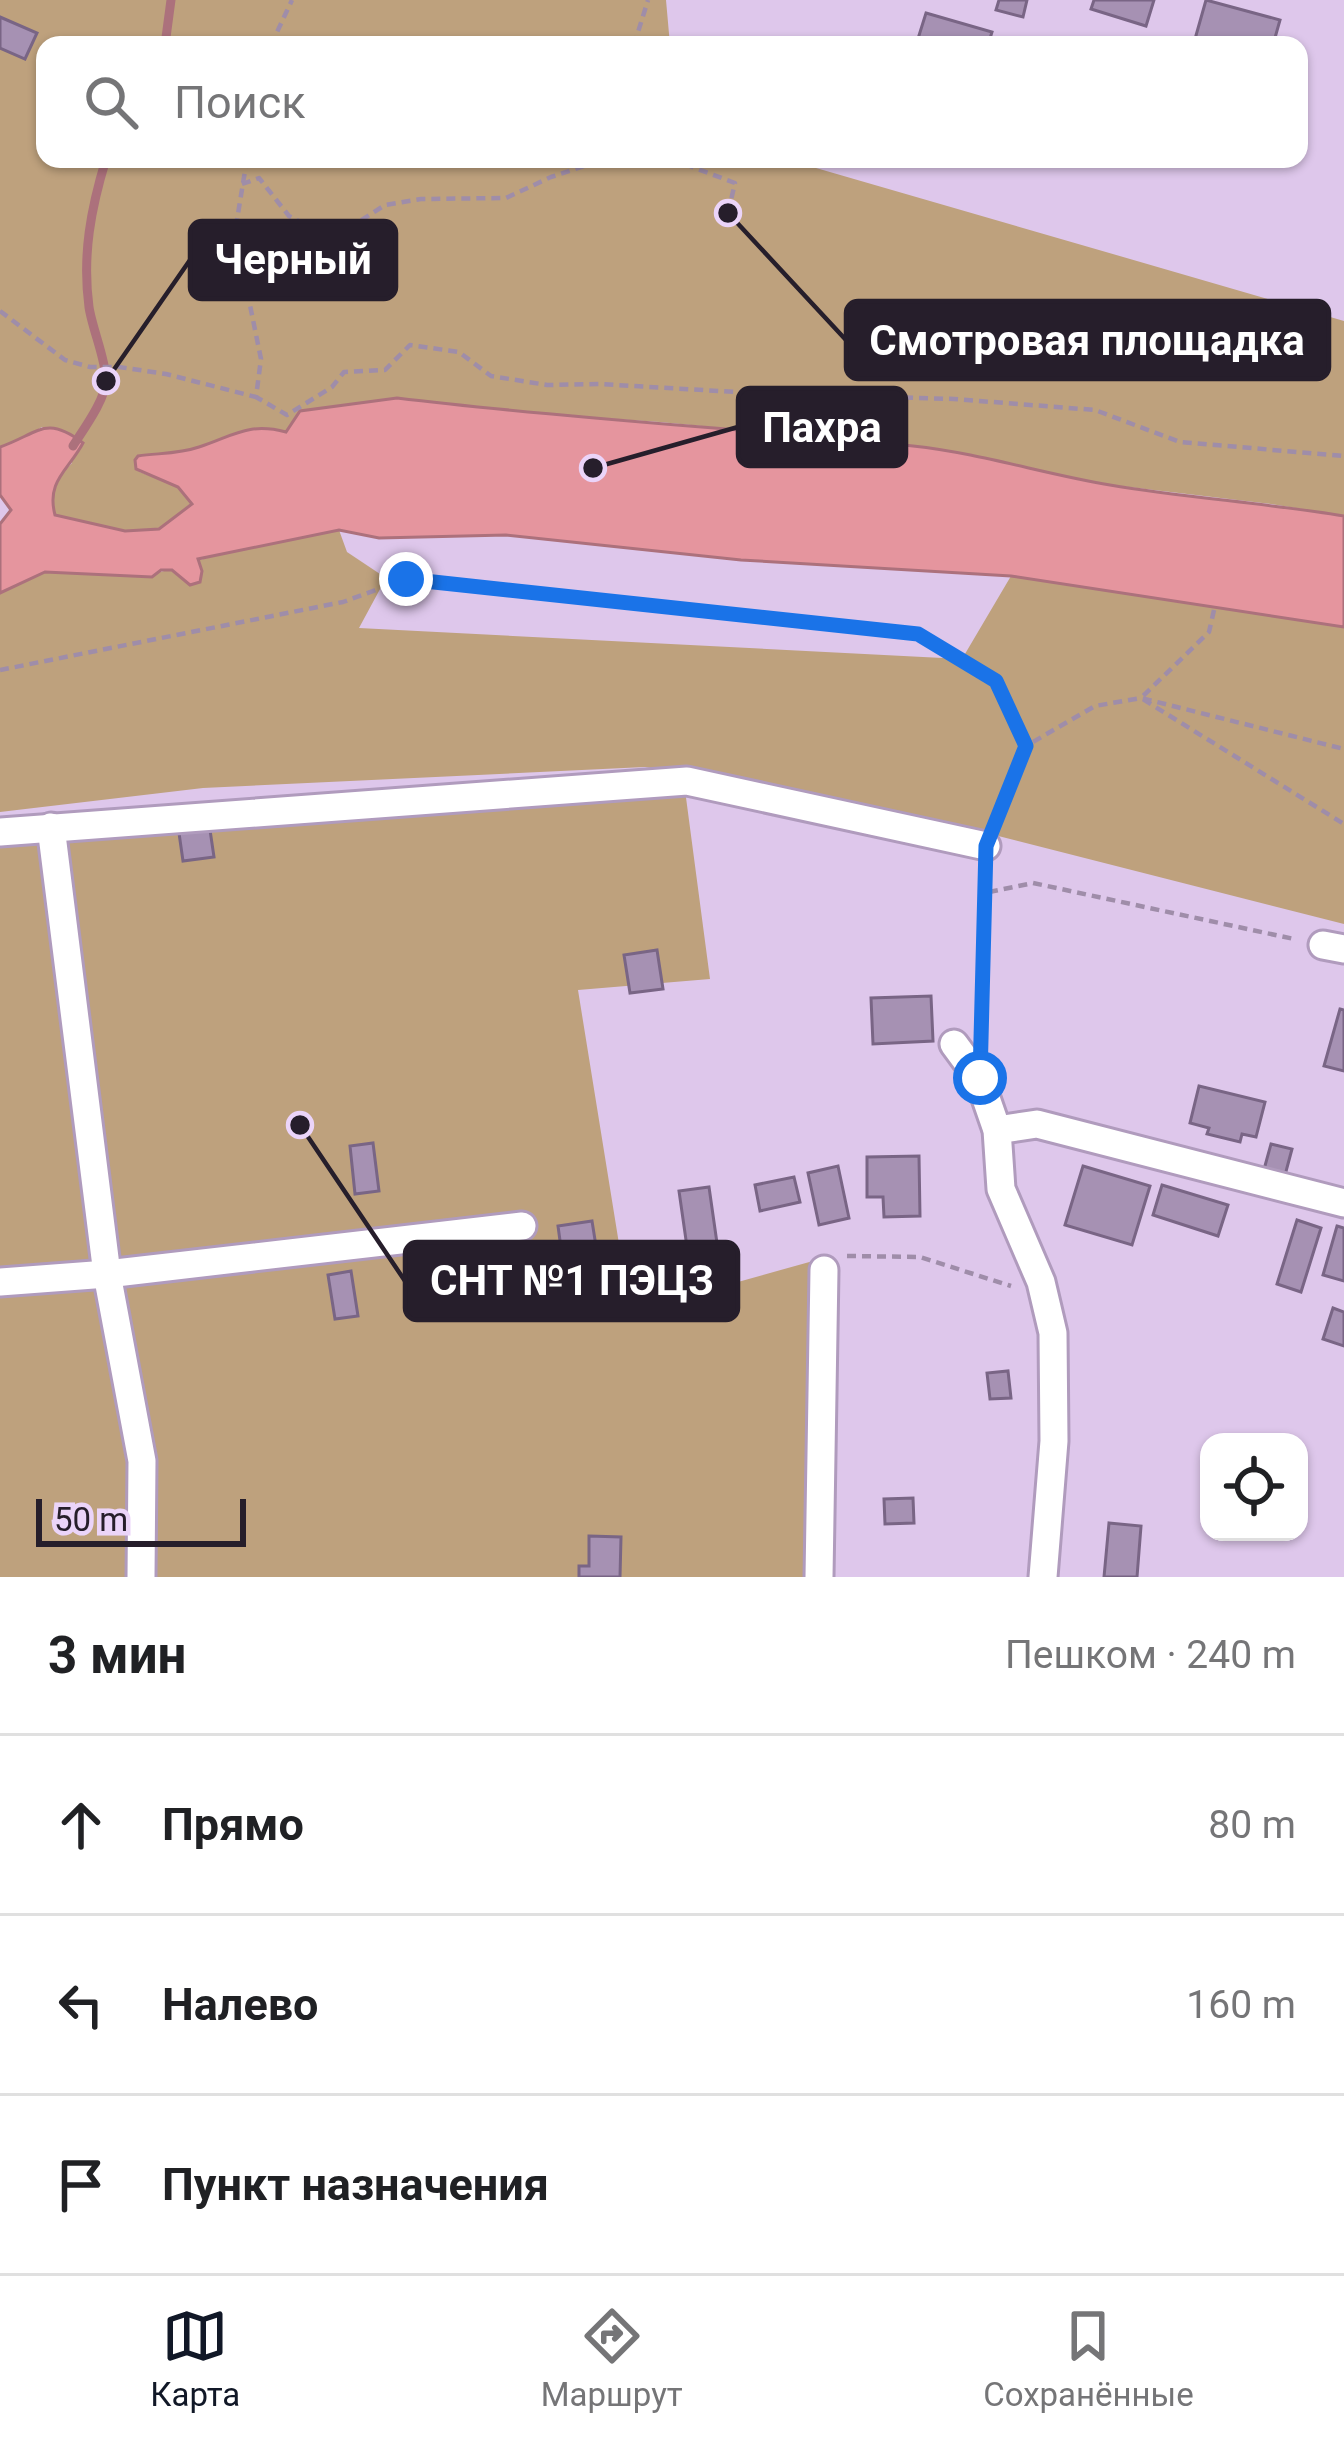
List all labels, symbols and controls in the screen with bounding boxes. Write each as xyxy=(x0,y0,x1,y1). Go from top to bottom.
search box xyxy=(36,36,1308,168)
icon: search xyxy=(78,69,144,135)
text: Поиск xyxy=(174,76,306,129)
callout: Черный xyxy=(190,221,396,299)
text: Черный xyxy=(214,235,372,284)
callout: Смотровая площадка xyxy=(846,301,1329,379)
text: Смотровая площадка xyxy=(869,316,1305,365)
callout: Пахра xyxy=(738,388,906,466)
text: Пахра xyxy=(762,403,882,452)
route end xyxy=(379,552,433,606)
route start xyxy=(953,1051,1007,1105)
callout: СНТ №1 ПЭЦЗ xyxy=(405,1242,738,1320)
text: СНТ №1 ПЭЦЗ xyxy=(430,1256,714,1305)
map controls xyxy=(1200,1433,1308,1541)
button: locate xyxy=(1200,1433,1308,1541)
scale bar xyxy=(36,1493,246,1546)
text: 50 m xyxy=(54,1500,128,1539)
text: 3 мин xyxy=(48,1626,186,1685)
text: Пешком · 240 m xyxy=(1005,1632,1296,1678)
icon: ahead xyxy=(48,1792,114,1858)
text: Прямо xyxy=(162,1798,304,1851)
text: 80 m xyxy=(1208,1802,1296,1848)
icon: left xyxy=(48,1972,114,2038)
text: Налево xyxy=(162,1978,319,2031)
text: 160 m xyxy=(1186,1982,1296,2028)
icon: arrive xyxy=(48,2152,114,2218)
text: Пункт назначения xyxy=(162,2158,549,2211)
tab: Карта xyxy=(150,2303,240,2414)
tab: Маршрут xyxy=(541,2303,683,2414)
tab: Сохранённые xyxy=(983,2303,1194,2414)

